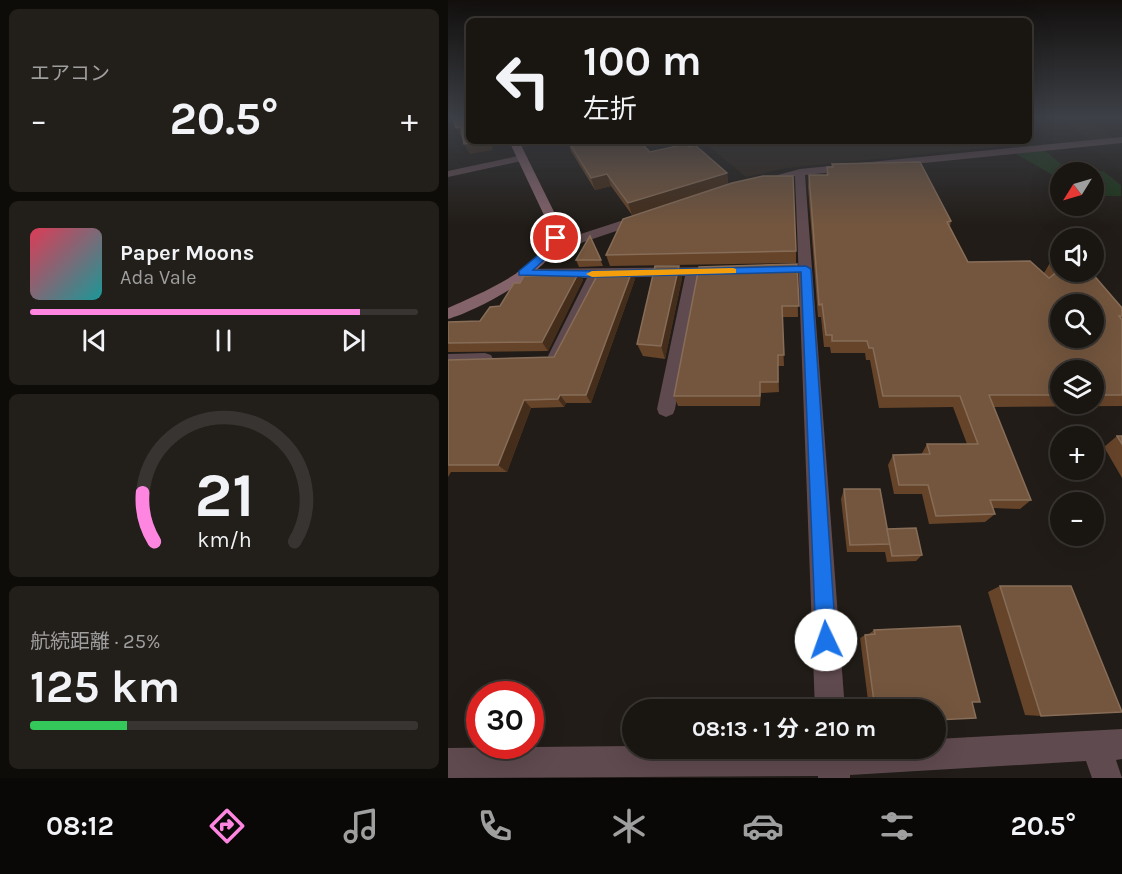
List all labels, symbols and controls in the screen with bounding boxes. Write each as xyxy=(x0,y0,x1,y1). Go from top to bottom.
text: 100 m xyxy=(583,36,702,86)
icon: left xyxy=(484,42,562,120)
text: エアコン xyxy=(30,62,110,85)
text: 20.5° xyxy=(169,93,279,145)
text: 左折 xyxy=(583,93,637,125)
text: − xyxy=(30,101,47,139)
text: + xyxy=(401,101,418,139)
north arrow xyxy=(1050,162,1104,216)
map controls xyxy=(1050,162,1104,546)
pin xyxy=(530,212,581,263)
icon: arrive xyxy=(539,221,572,254)
button: sound xyxy=(1050,228,1104,282)
text: Paper Moons xyxy=(120,240,254,266)
text: Ada Vale xyxy=(120,266,197,289)
button: search xyxy=(1050,294,1104,348)
icon: previous xyxy=(78,324,111,357)
icon: pause xyxy=(207,324,240,357)
icon: next xyxy=(337,324,370,357)
button: layers xyxy=(1050,360,1104,414)
button: + xyxy=(1050,426,1104,480)
text: 21 xyxy=(194,459,254,532)
button: − xyxy=(1050,492,1104,546)
text: km/h xyxy=(197,528,251,553)
position arrow xyxy=(794,608,858,672)
text: 航続距離 · 25% xyxy=(30,630,160,653)
text: 125 km xyxy=(30,661,180,713)
speed limit sign: 30 xyxy=(466,681,544,759)
text: 08:13 · 1 分 · 210 m xyxy=(692,716,876,742)
icon: directions xyxy=(206,805,248,847)
icon: music xyxy=(340,805,382,847)
icon: phone xyxy=(474,805,516,847)
icon: climate xyxy=(608,805,650,847)
icon: car xyxy=(742,805,784,847)
icon: filters xyxy=(876,805,918,847)
text: 08:12 xyxy=(46,810,114,842)
text: 20.5° xyxy=(1010,810,1076,842)

